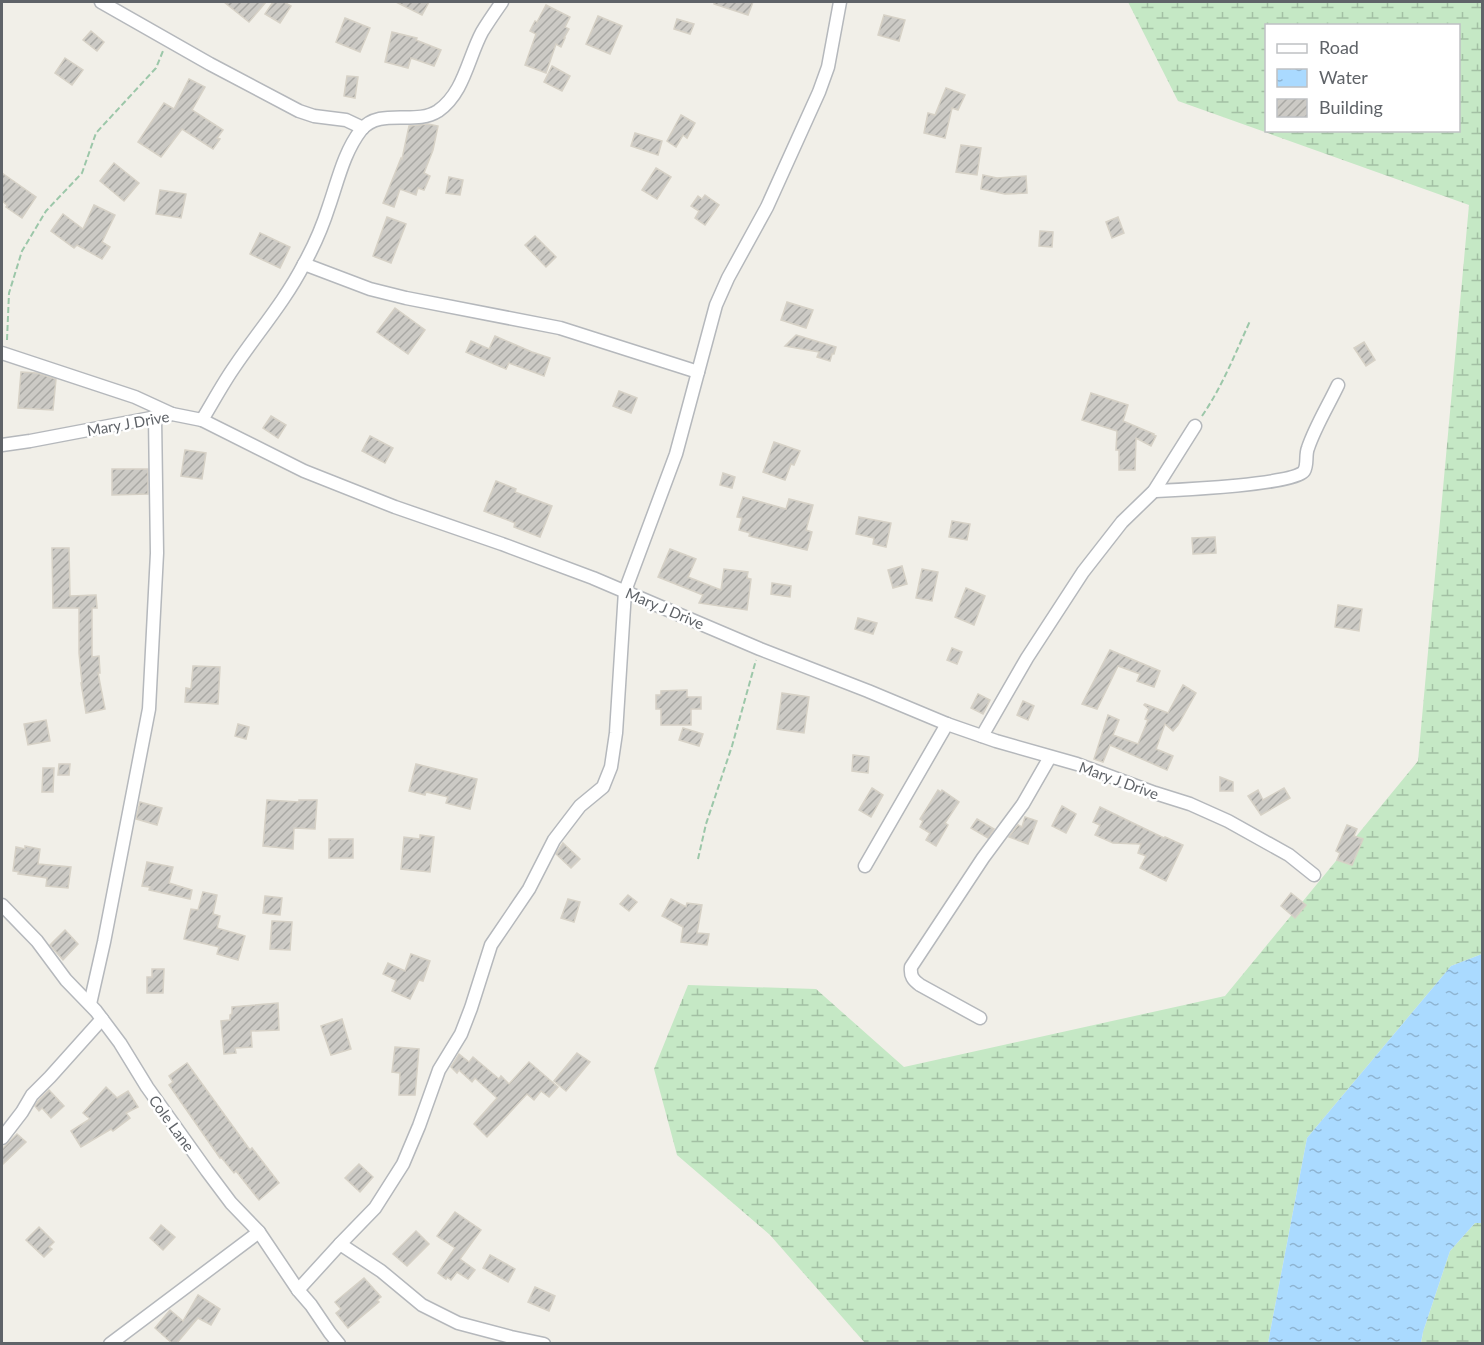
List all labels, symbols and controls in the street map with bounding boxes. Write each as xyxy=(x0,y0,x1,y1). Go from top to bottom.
legend xyxy=(1265,24,1460,132)
text: Road xyxy=(1319,36,1359,58)
text: Water xyxy=(1319,66,1368,88)
text: Building xyxy=(1319,96,1383,118)
street label: Mary J Drive xyxy=(85,407,171,439)
street label: Mary J Drive xyxy=(623,583,707,633)
street label: Mary J Drive xyxy=(1077,757,1161,803)
street label: Cole Lane xyxy=(146,1091,198,1155)

